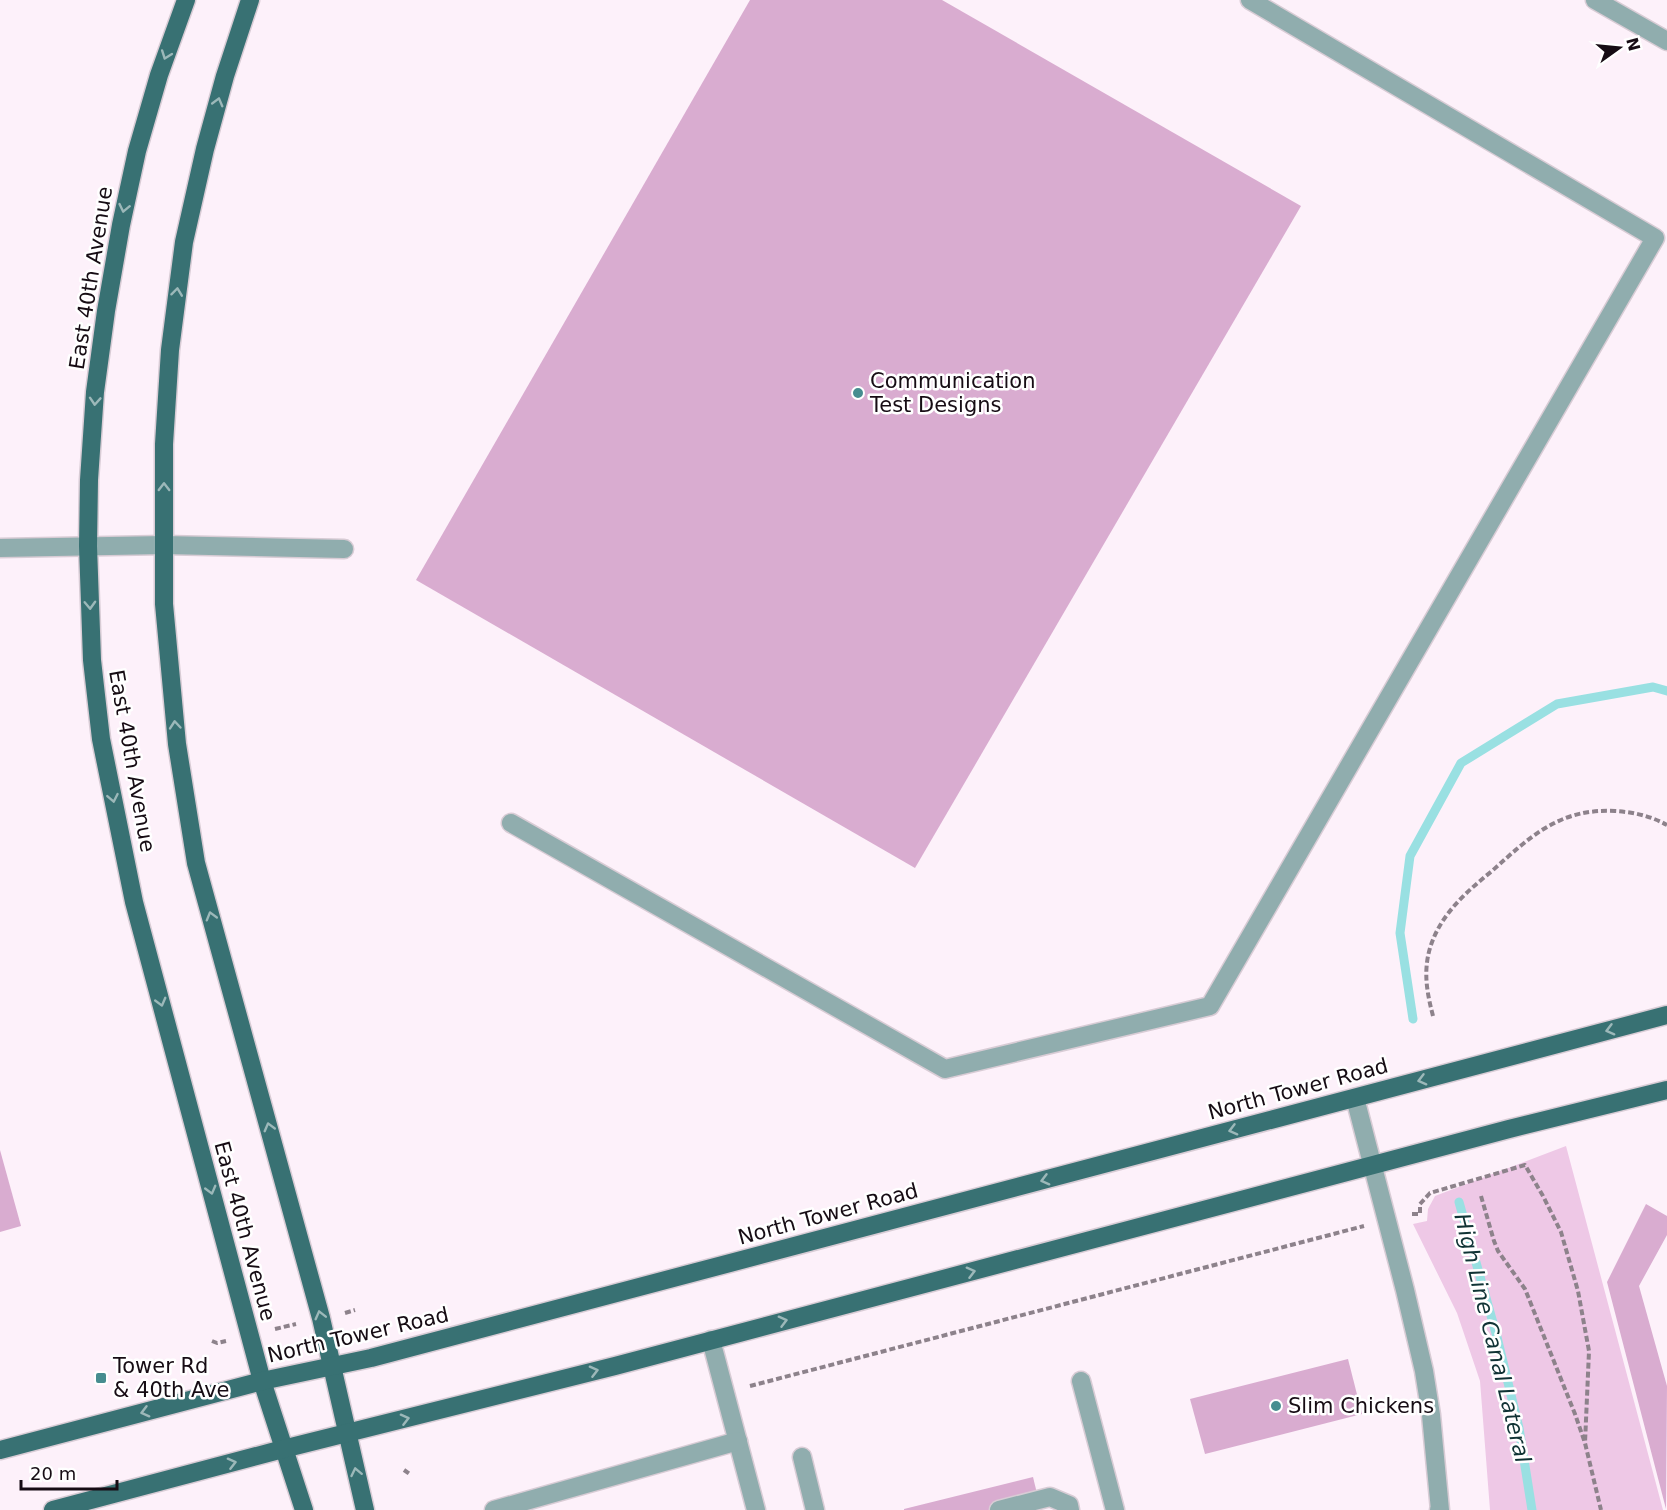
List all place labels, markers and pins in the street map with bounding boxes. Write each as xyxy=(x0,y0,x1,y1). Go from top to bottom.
place label: Communication Test Designs xyxy=(869,369,1036,417)
marker: Communication Test Designs xyxy=(851,386,865,400)
place label: Tower Rd & 40th Ave xyxy=(112,1354,229,1402)
marker: Tower Rd & 40th Ave xyxy=(94,1371,108,1385)
place label: Slim Chickens xyxy=(1288,1394,1434,1418)
marker: Slim Chickens xyxy=(1269,1399,1283,1413)

